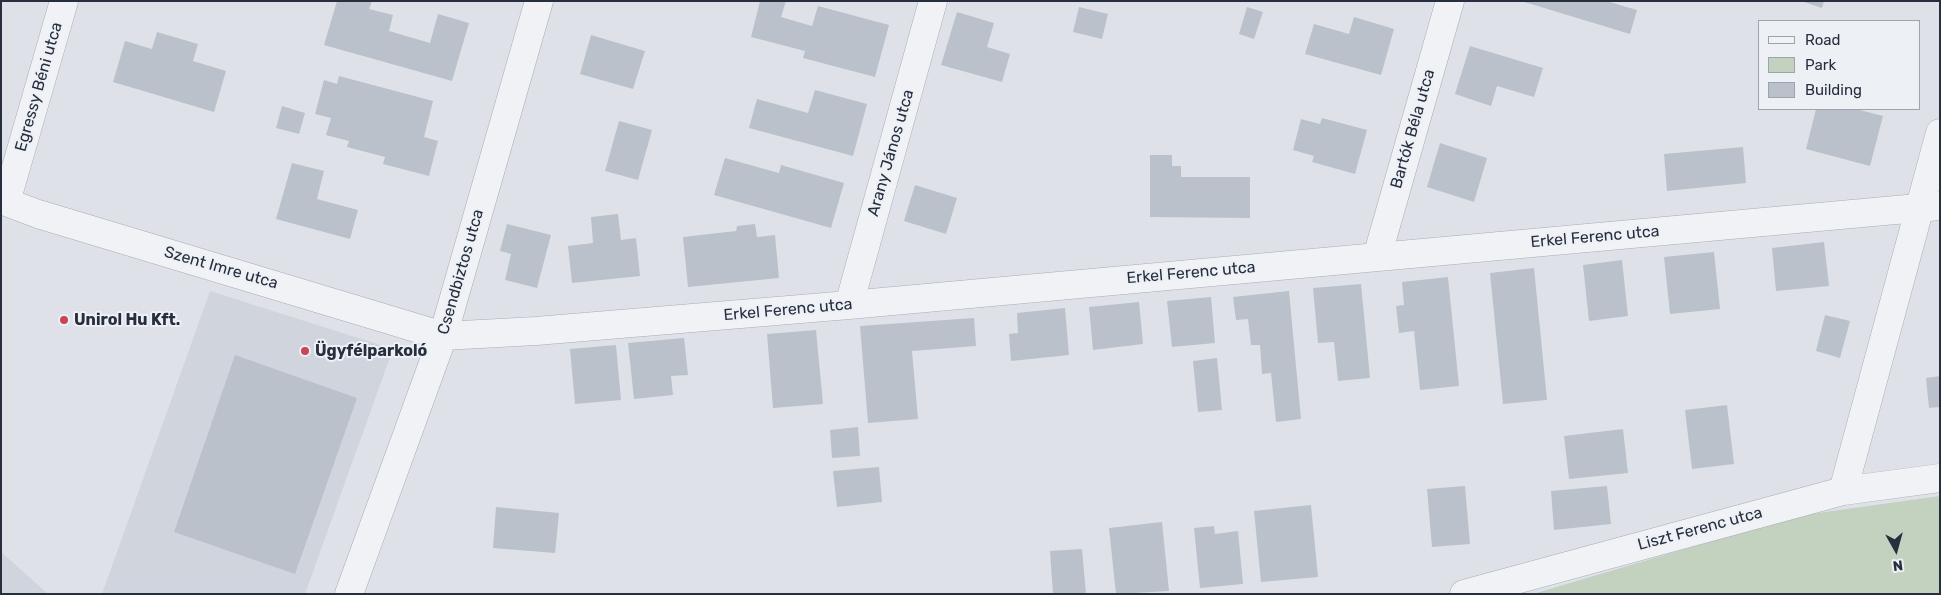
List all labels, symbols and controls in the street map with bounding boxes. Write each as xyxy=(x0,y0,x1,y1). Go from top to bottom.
street label: Egressy Béni utca xyxy=(11,20,67,154)
legend xyxy=(1758,20,1921,110)
text: Road xyxy=(1805,31,1841,49)
text: Park xyxy=(1805,56,1836,74)
street label: Bartók Béla utca xyxy=(1387,67,1439,191)
text: Building xyxy=(1805,81,1862,99)
street label: Arany János utca xyxy=(864,87,918,219)
street label: Csendbiztos utca xyxy=(434,207,488,337)
street label: Erkel Ferenc utca xyxy=(1530,222,1660,252)
street label: Szent Imre utca xyxy=(162,243,280,293)
street label: Erkel Ferenc utca xyxy=(1126,258,1256,288)
street label: Erkel Ferenc utca xyxy=(723,295,853,325)
place label: Unirol Hu Kft. xyxy=(74,310,180,330)
marker: Unirol Hu Kft. xyxy=(58,314,70,326)
place label: Ügyfélparkoló xyxy=(315,341,427,361)
marker: Ügyfélparkoló xyxy=(299,345,311,357)
street label: Liszt Ferenc utca xyxy=(1636,503,1764,555)
north arrow xyxy=(1871,525,1921,575)
text: N xyxy=(1892,556,1904,574)

